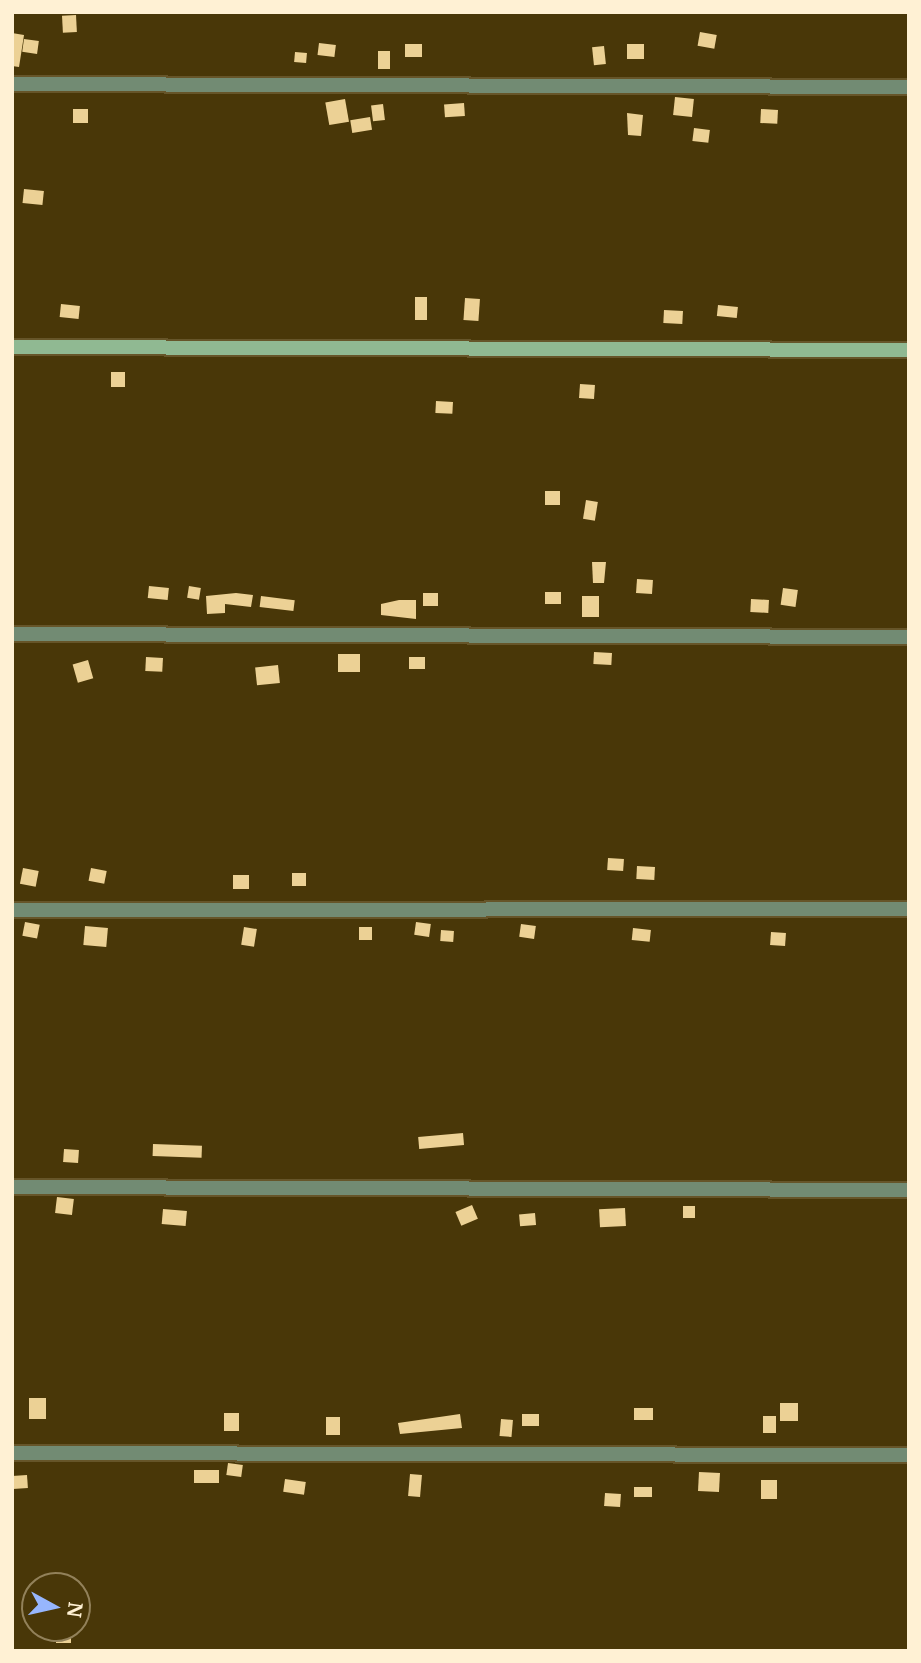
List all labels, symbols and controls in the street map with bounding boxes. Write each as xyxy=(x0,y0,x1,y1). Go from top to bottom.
north arrow xyxy=(21,1572,91,1642)
text: N xyxy=(62,1601,88,1619)

